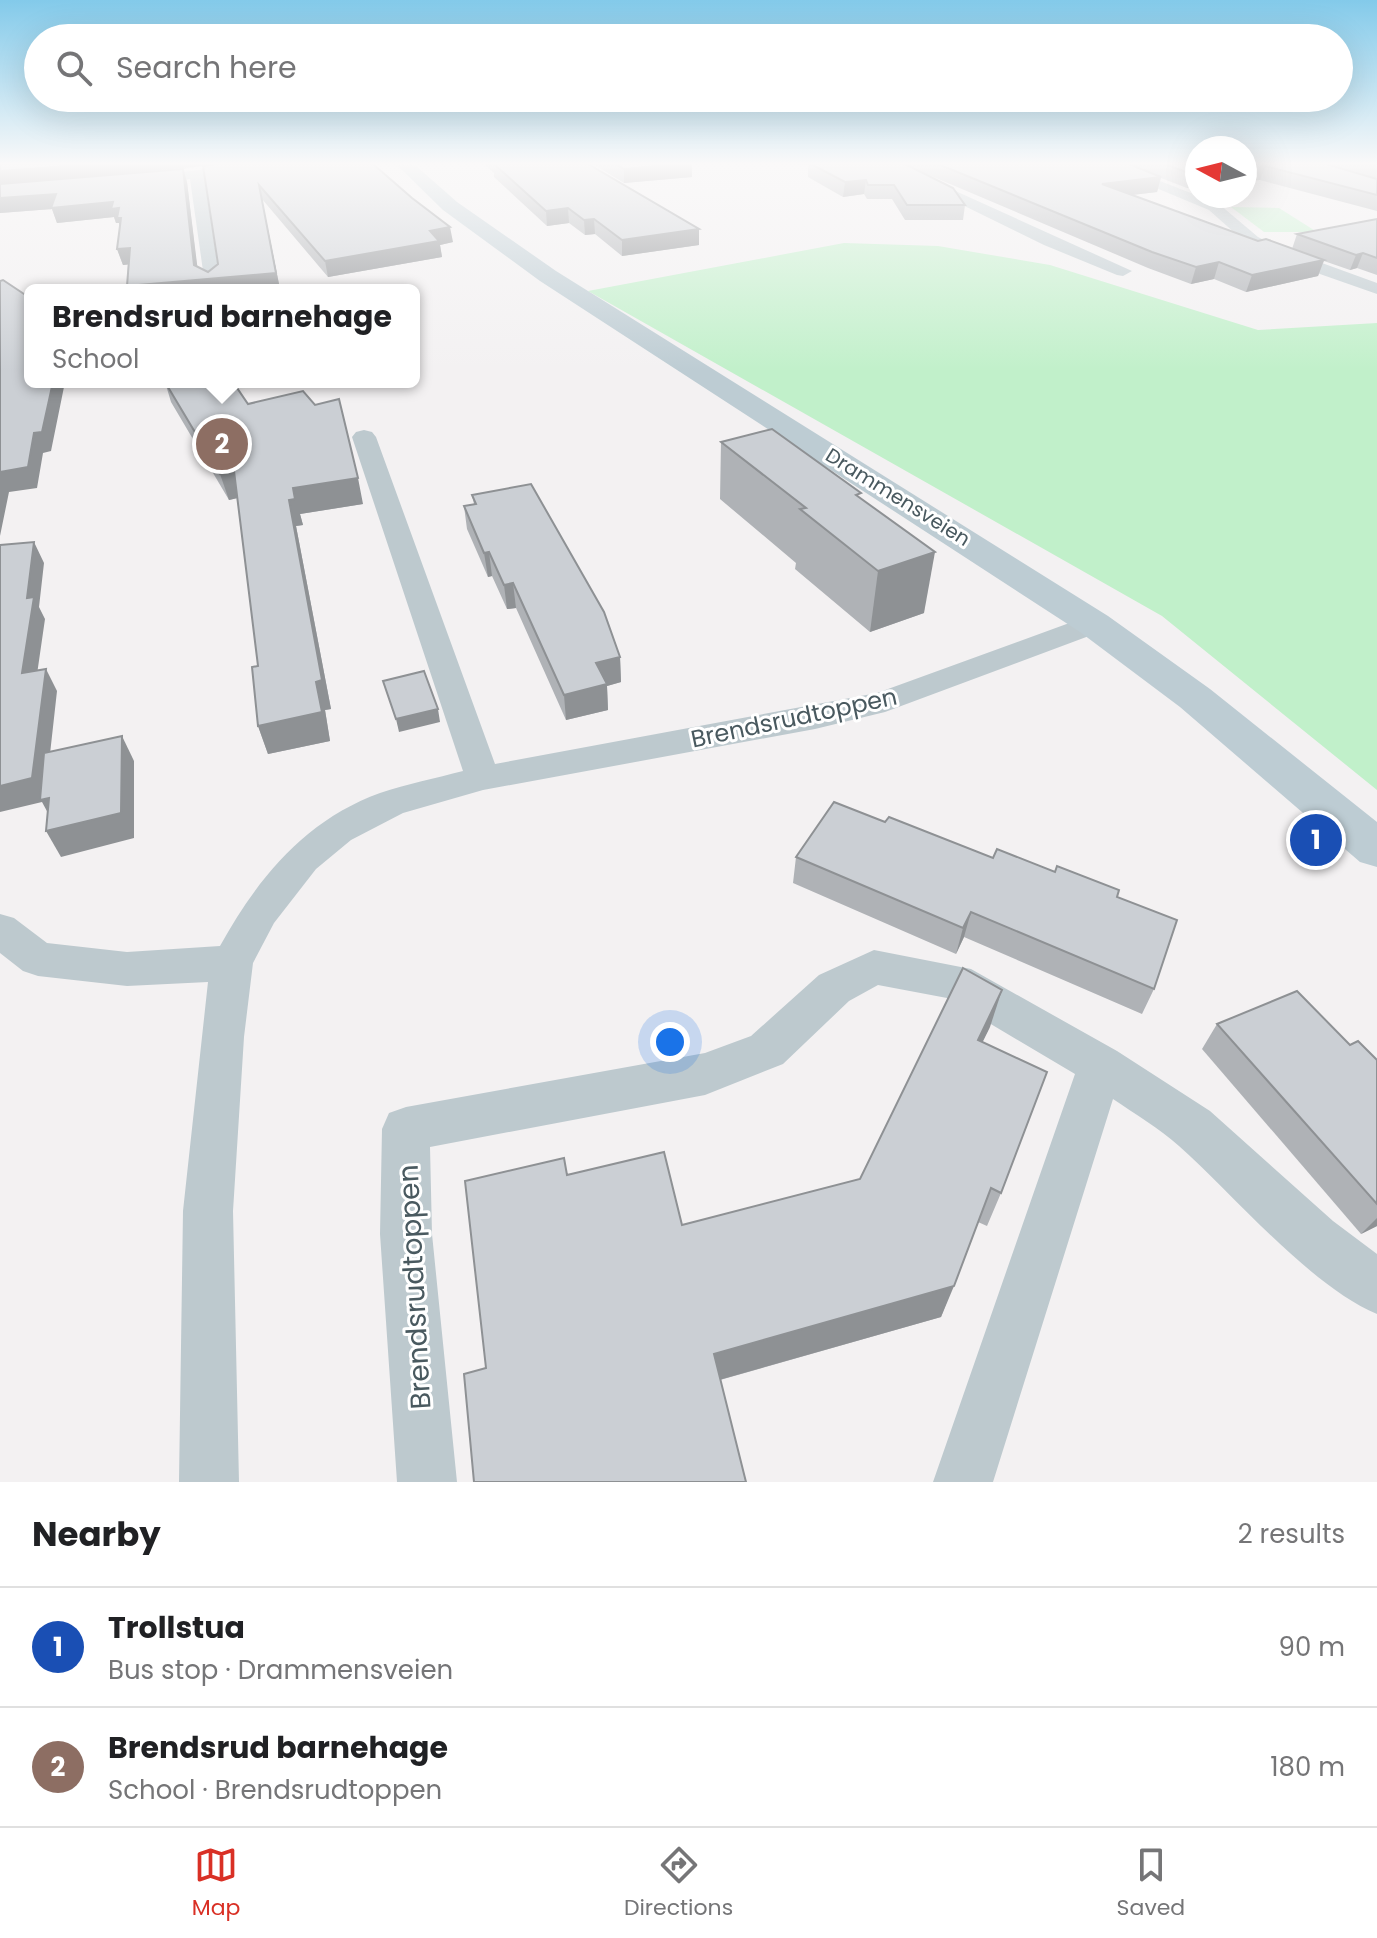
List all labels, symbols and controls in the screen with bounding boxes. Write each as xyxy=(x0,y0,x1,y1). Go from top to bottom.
search box xyxy=(24,24,1353,112)
icon: search xyxy=(52,46,96,90)
text: Search here xyxy=(116,46,297,89)
north arrow xyxy=(1185,136,1257,208)
popup xyxy=(24,284,420,388)
text: Brendsrud barnehage xyxy=(52,295,392,338)
text: School xyxy=(52,341,139,377)
pin: 2 xyxy=(196,414,248,474)
street label: Drammensveien xyxy=(820,441,976,553)
street label: Brendsrudtoppen xyxy=(688,680,900,755)
pin: 1 xyxy=(1290,810,1342,870)
your location xyxy=(650,1022,690,1062)
street label: Brendsrudtoppen xyxy=(389,1164,440,1410)
text: Nearby xyxy=(32,1510,161,1558)
text: 2 results xyxy=(1238,1516,1345,1552)
text: Trollstua xyxy=(108,1606,245,1649)
text: 1 xyxy=(53,1629,63,1665)
text: 90 m xyxy=(1279,1629,1345,1665)
text: Bus stop · Drammensveien xyxy=(108,1652,453,1688)
text: Brendsrud barnehage xyxy=(108,1726,448,1769)
text: 2 xyxy=(51,1749,65,1785)
text: 180 m xyxy=(1270,1749,1345,1785)
text: School · Brendsrudtoppen xyxy=(108,1772,442,1808)
tab: Map xyxy=(192,1843,240,1924)
tab: Directions xyxy=(624,1843,733,1924)
tab: Saved xyxy=(1117,1843,1185,1924)

